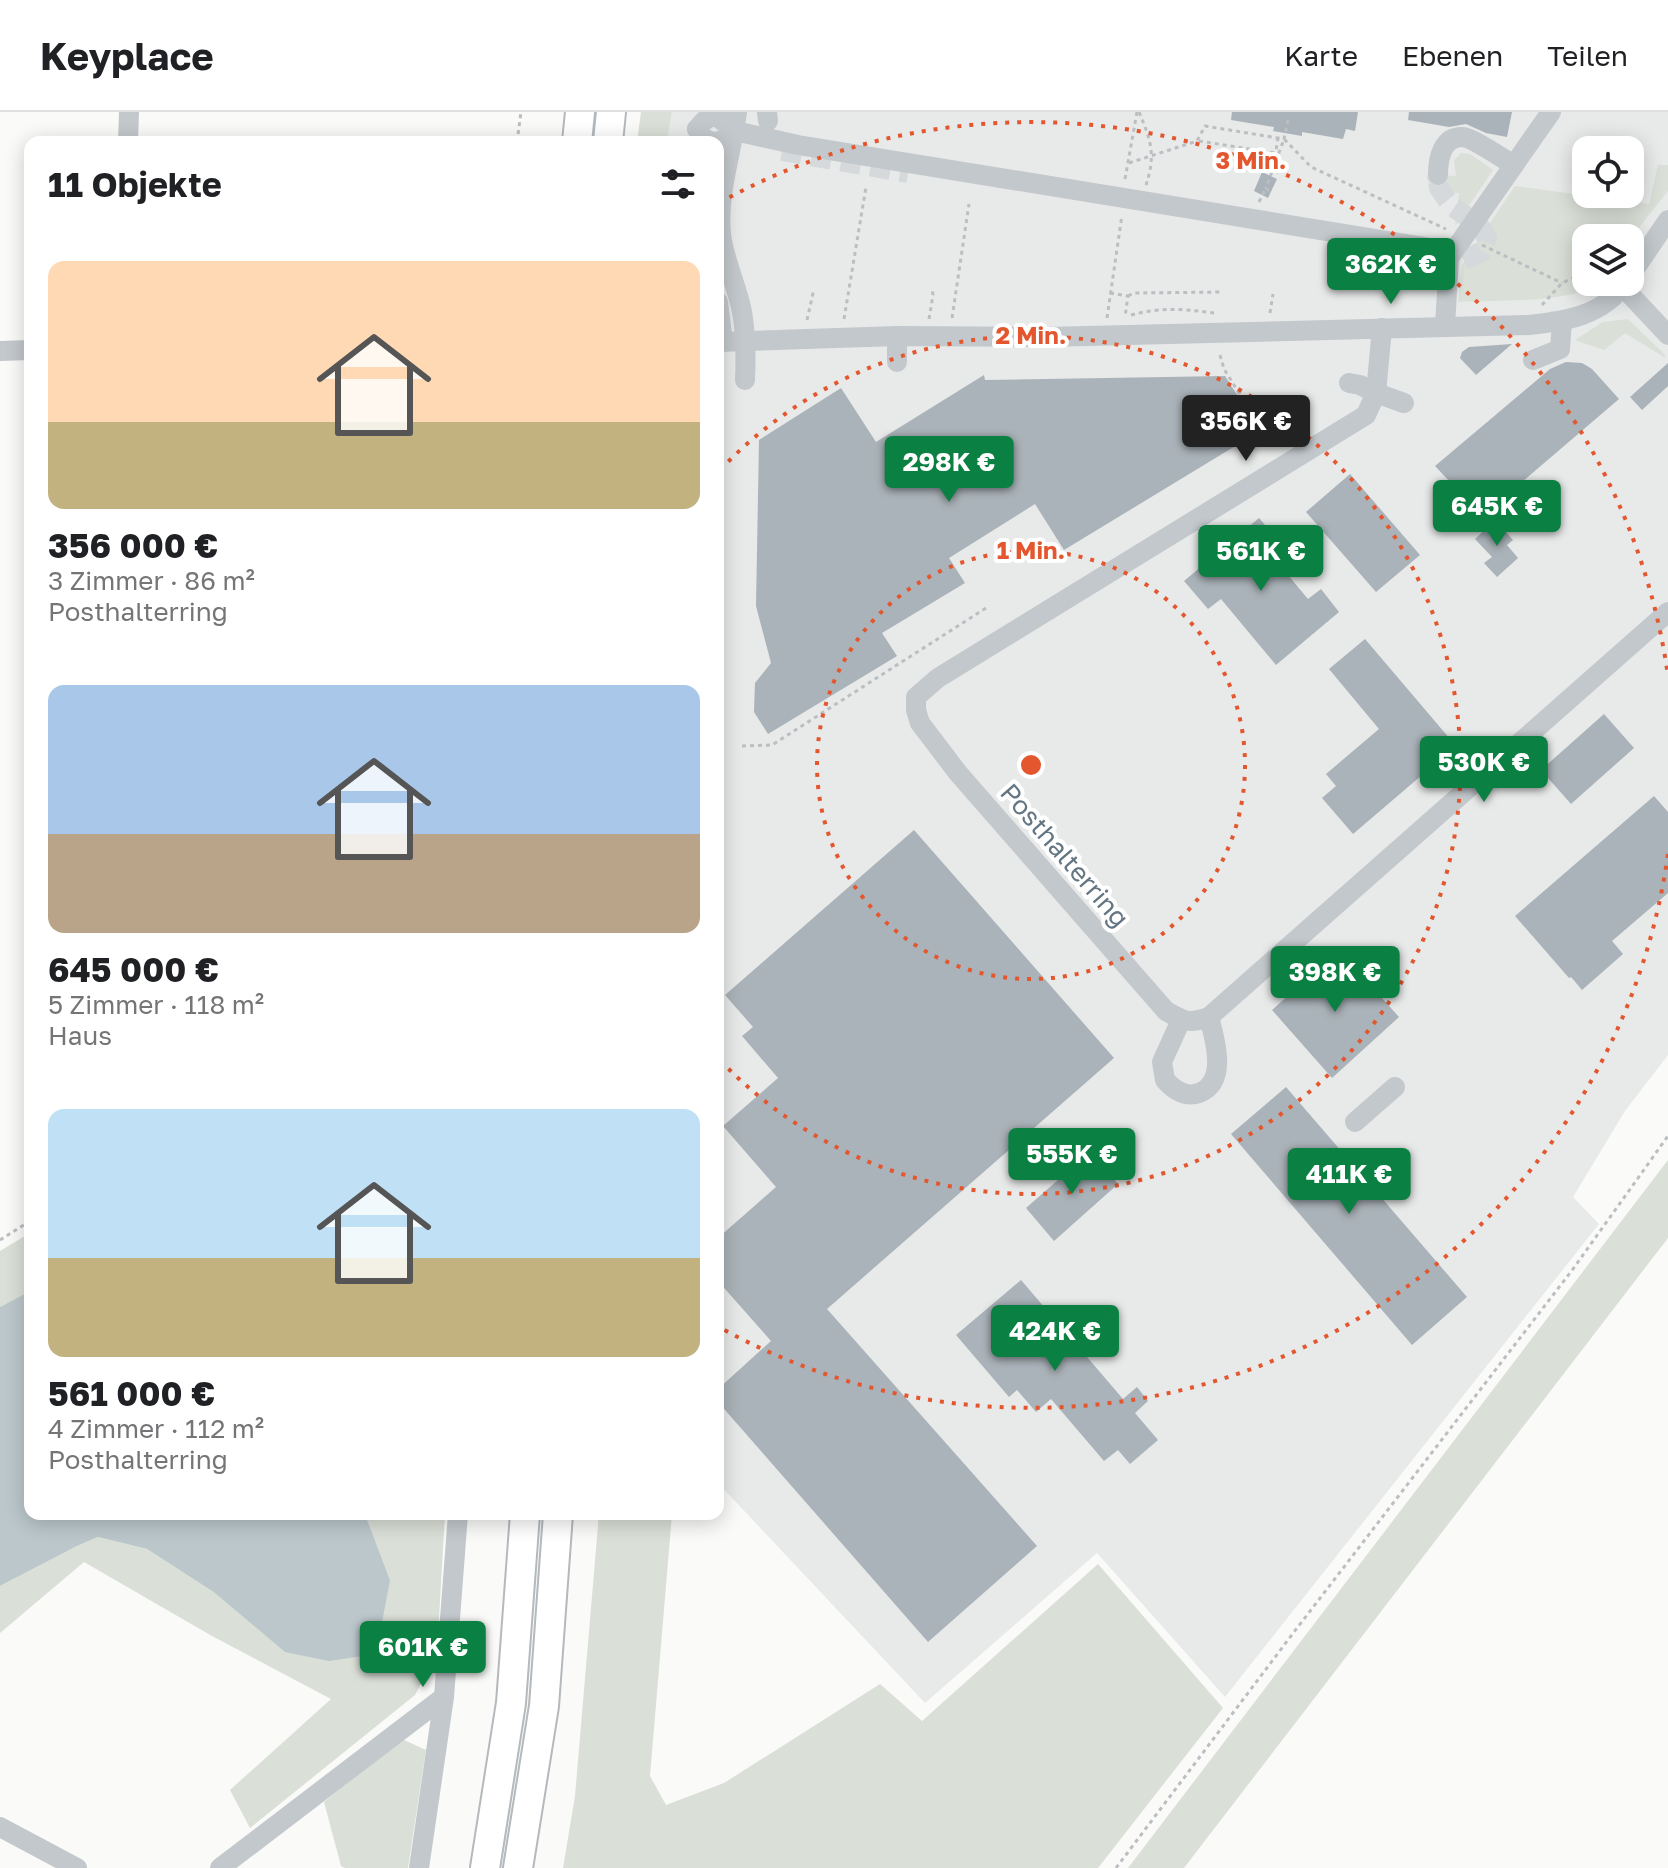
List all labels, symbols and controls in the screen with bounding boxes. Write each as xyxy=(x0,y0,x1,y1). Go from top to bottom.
text: Keyplace xyxy=(40,33,214,78)
text: Karte xyxy=(1284,39,1358,72)
text: Ebenen xyxy=(1402,39,1503,72)
text: Teilen xyxy=(1547,39,1628,72)
map controls xyxy=(1572,136,1644,296)
button: locate xyxy=(1572,136,1644,208)
text: 3 Min. xyxy=(1216,145,1286,174)
icon: filters xyxy=(656,162,700,206)
text: 11 Objekte xyxy=(48,164,222,204)
button: layers xyxy=(1572,224,1644,296)
pin: 362K € xyxy=(1326,238,1456,306)
text: 362K € xyxy=(1345,248,1437,279)
icon: home xyxy=(302,313,446,457)
text: 2 Min. xyxy=(996,320,1066,349)
pin: 356K € xyxy=(1181,395,1311,463)
text: 356K € xyxy=(1200,405,1292,436)
pin: 298K € xyxy=(884,436,1014,504)
text: 298K € xyxy=(903,446,995,477)
pin: 645K € xyxy=(1432,480,1562,548)
text: 645K € xyxy=(1451,490,1543,521)
text: 356 000 € xyxy=(48,525,218,565)
pin: 561K € xyxy=(1196,525,1326,593)
text: 1 Min. xyxy=(997,535,1065,564)
text: 561K € xyxy=(1216,535,1306,566)
text: 3 Zimmer · 86 m² xyxy=(48,565,255,596)
text: Posthalterring xyxy=(48,596,228,627)
pin: 530K € xyxy=(1419,736,1549,804)
icon: home xyxy=(302,737,446,881)
text: 530K € xyxy=(1438,746,1530,777)
centre of rings xyxy=(1017,751,1045,779)
street label: Posthalterring xyxy=(994,777,1136,933)
pin: 398K € xyxy=(1270,946,1400,1014)
text: 645 000 € xyxy=(48,949,219,989)
text: 398K € xyxy=(1289,956,1381,987)
text: 5 Zimmer · 118 m² xyxy=(48,989,264,1020)
text: Haus xyxy=(48,1020,112,1051)
pin: 555K € xyxy=(1007,1128,1137,1196)
text: 555K € xyxy=(1026,1138,1118,1169)
pin: 411K € xyxy=(1284,1148,1414,1216)
text: 411K € xyxy=(1306,1158,1392,1189)
icon: home xyxy=(302,1161,446,1305)
pin: 424K € xyxy=(990,1305,1120,1373)
text: 424K € xyxy=(1009,1315,1101,1346)
text: 561 000 € xyxy=(48,1373,215,1413)
text: 4 Zimmer · 112 m² xyxy=(48,1413,264,1444)
text: Posthalterring xyxy=(48,1444,228,1475)
pin: 601K € xyxy=(358,1621,488,1689)
text: 601K € xyxy=(378,1631,468,1662)

